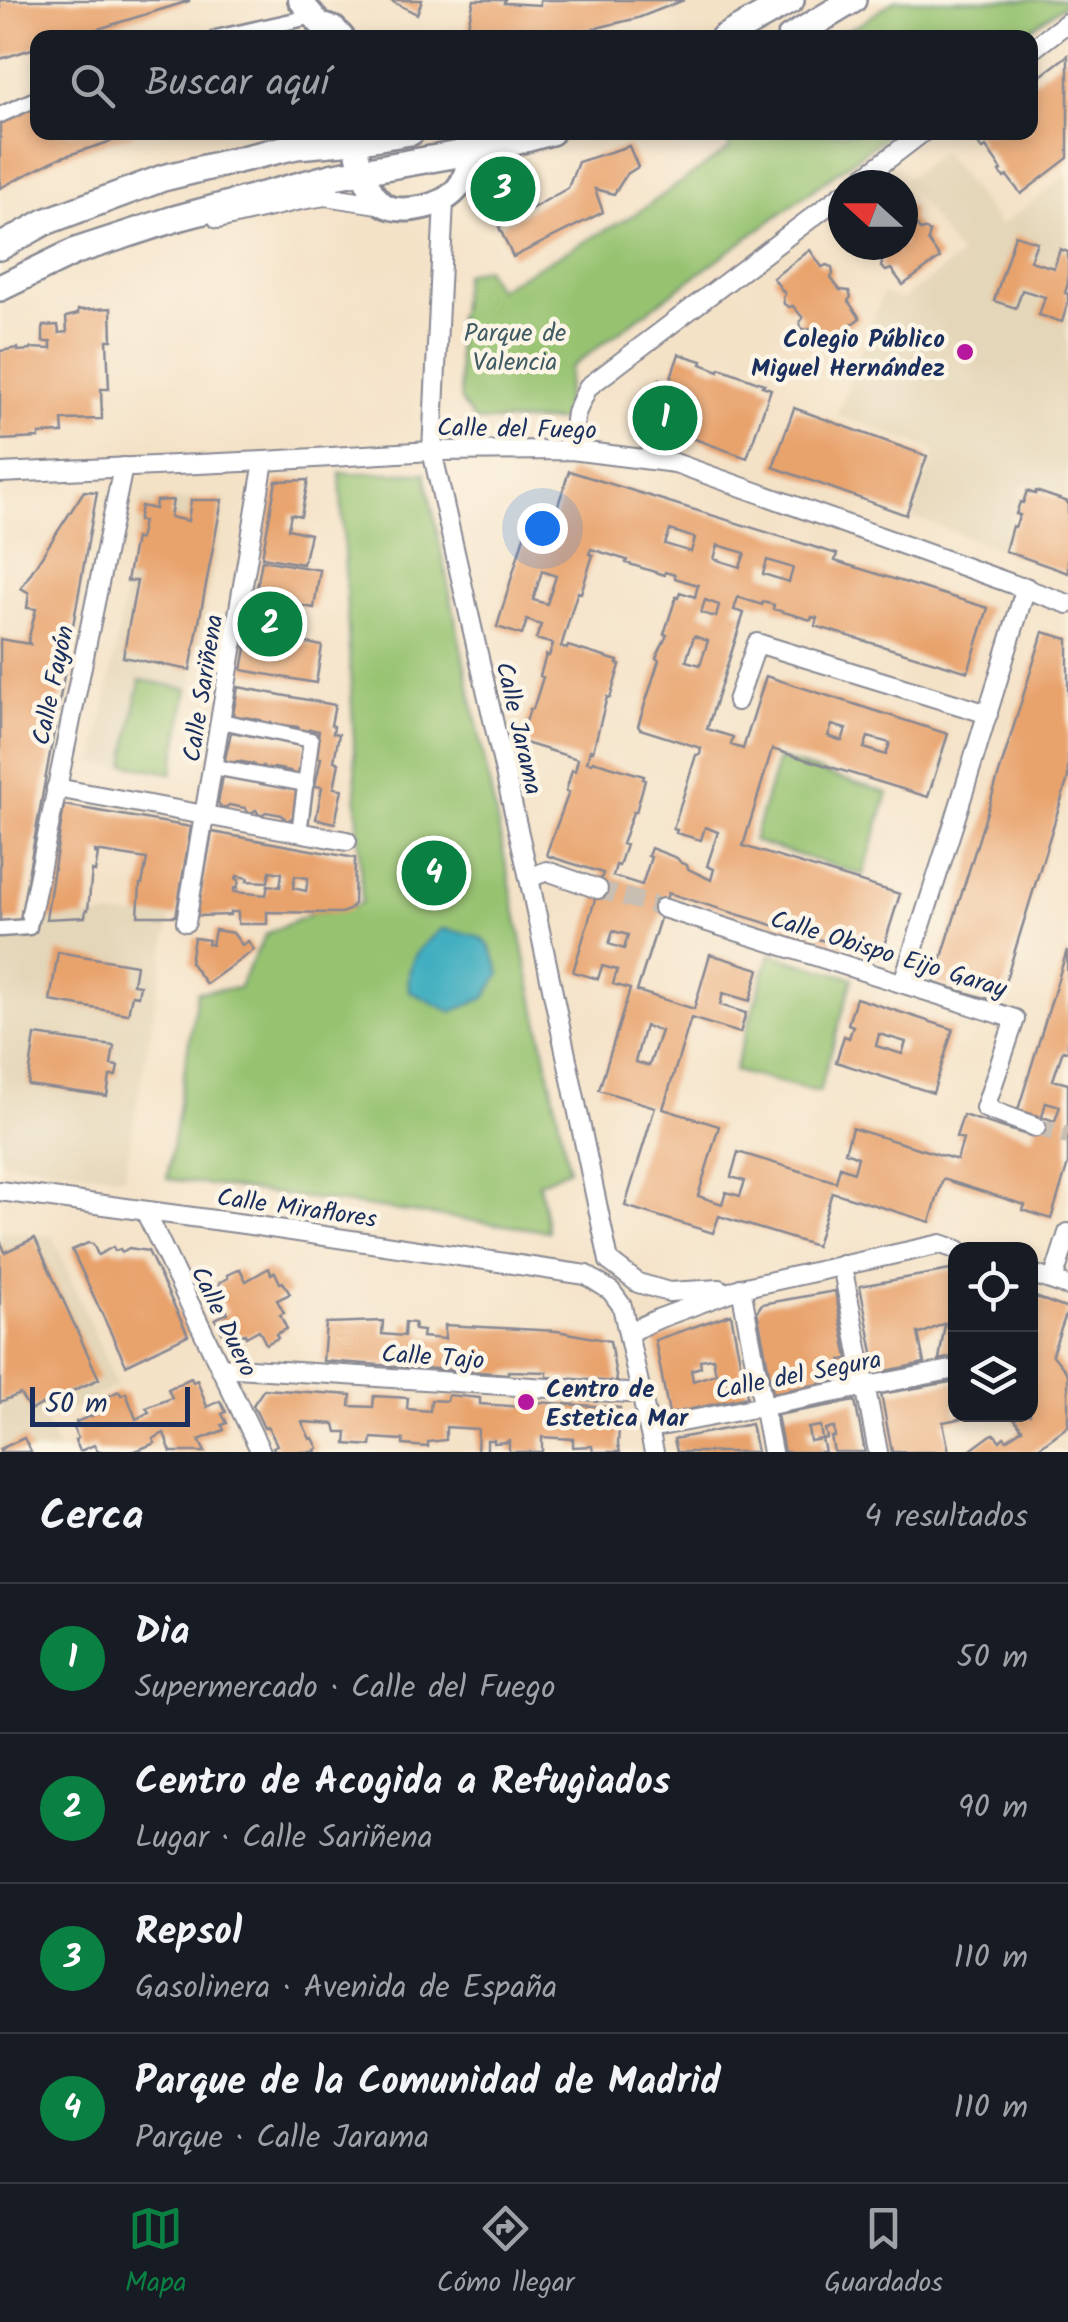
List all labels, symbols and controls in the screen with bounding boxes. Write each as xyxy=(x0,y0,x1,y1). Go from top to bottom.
search box xyxy=(30,30,1038,140)
text: Buscar aquí xyxy=(145,55,329,115)
icon: search xyxy=(65,58,120,113)
pin: 3 xyxy=(470,152,536,226)
north arrow xyxy=(828,170,918,260)
park label: Parque de Valencia xyxy=(464,314,566,383)
place label: Colegio Público Miguel Hernández xyxy=(751,320,945,389)
marker: Colegio Público Miguel Hernández xyxy=(954,341,976,363)
pin: 1 xyxy=(632,380,698,456)
street label: Calle del Fuego xyxy=(437,409,597,451)
your location xyxy=(517,503,568,554)
pin: 2 xyxy=(238,586,302,662)
street label: Calle Sariñena xyxy=(173,612,235,765)
street label: Calle Fayón xyxy=(22,622,86,749)
street label: Calle Jarama xyxy=(483,658,553,799)
pin: 4 xyxy=(402,836,466,910)
street label: Calle Obispo Eijo Garay xyxy=(765,900,1012,1010)
street label: Calle Miraflores xyxy=(214,1178,380,1240)
map controls xyxy=(948,1242,1038,1422)
button: locate xyxy=(948,1242,1038,1332)
street label: Calle Duero xyxy=(179,1260,267,1384)
button: layers xyxy=(948,1332,1038,1422)
street label: Calle Tajo xyxy=(380,1334,486,1382)
street label: Calle del Segura xyxy=(712,1340,885,1412)
place label: Centro de Estetica Mar xyxy=(546,1370,689,1439)
scale bar xyxy=(30,1382,190,1426)
text: 50 m xyxy=(45,1382,108,1427)
marker: Centro de Estetica Mar xyxy=(515,1391,537,1413)
text: Cerca xyxy=(40,1484,144,1551)
text: 4 resultados xyxy=(864,1492,1028,1543)
text: Dia xyxy=(135,1603,190,1663)
text: 1 xyxy=(68,1633,77,1684)
text: 50 m xyxy=(957,1633,1028,1684)
text: Supermercado · Calle del Fuego xyxy=(135,1663,555,1714)
text: Centro de Acogida a Refugiados xyxy=(135,1753,671,1813)
text: 2 xyxy=(63,1783,82,1834)
text: 90 m xyxy=(958,1783,1028,1834)
text: Lugar · Calle Sariñena xyxy=(135,1813,433,1864)
text: Repsol xyxy=(135,1903,242,1963)
text: 3 xyxy=(64,1933,81,1984)
text: 110 m xyxy=(954,1933,1028,1984)
text: Gasolinera · Avenida de España xyxy=(135,1963,557,2014)
text: Parque de la Comunidad de Madrid xyxy=(135,2053,721,2113)
text: 4 xyxy=(64,2083,81,2134)
text: 110 m xyxy=(954,2083,1028,2134)
text: Parque · Calle Jarama xyxy=(135,2113,429,2164)
tab: Mapa xyxy=(125,2201,187,2306)
tab: Cómo llegar xyxy=(437,2201,574,2306)
tab: Guardados xyxy=(824,2201,943,2306)

